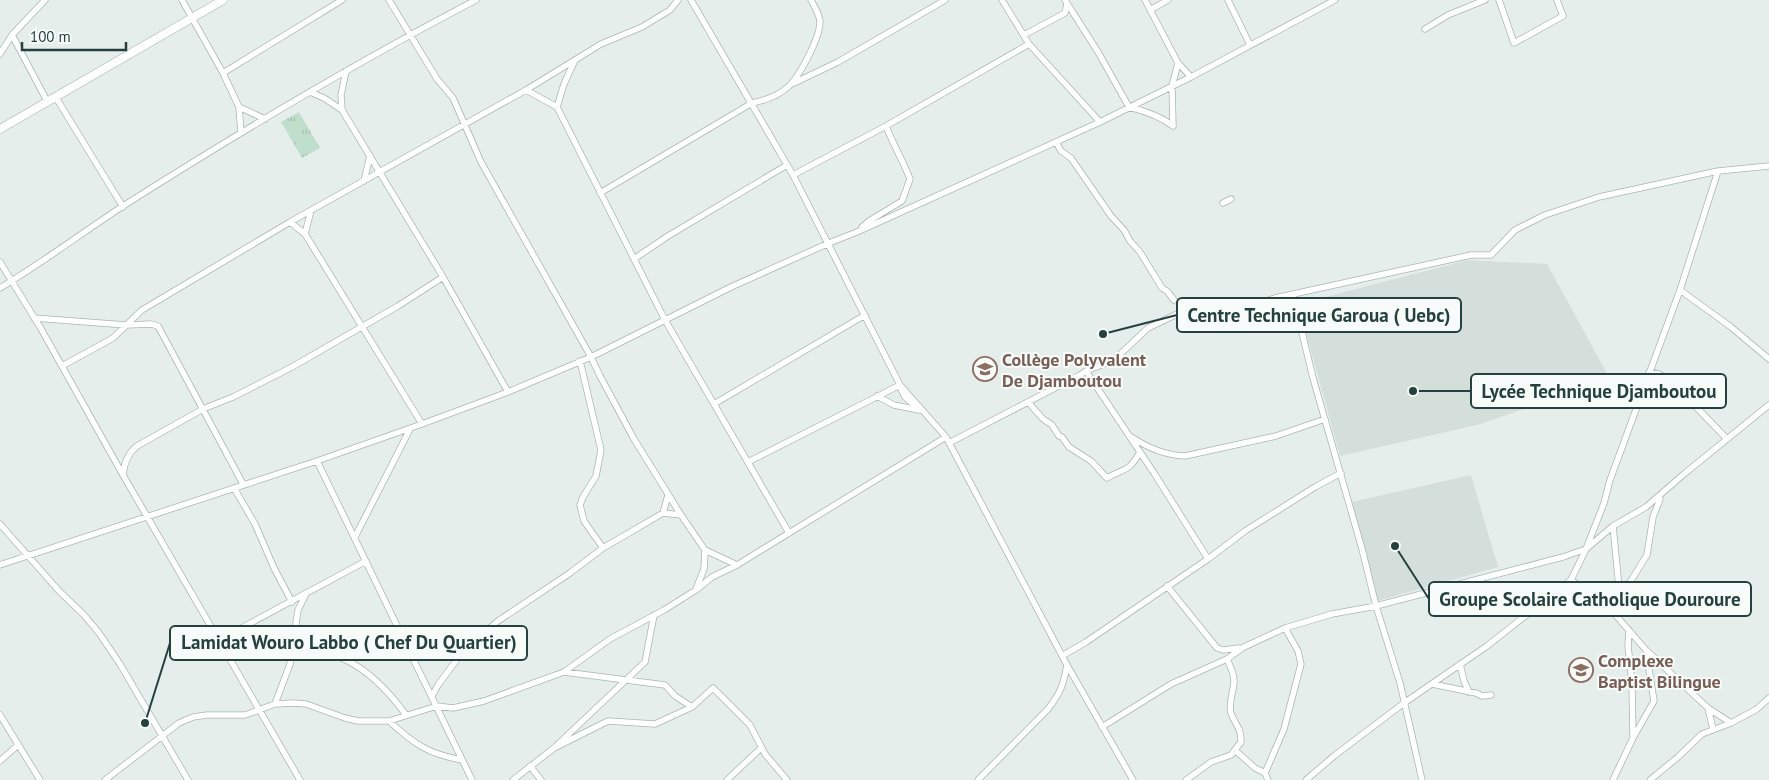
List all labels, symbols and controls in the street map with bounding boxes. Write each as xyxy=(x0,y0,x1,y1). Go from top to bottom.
scale bar xyxy=(22,20,126,52)
text: 100 m xyxy=(30,27,71,46)
callout: Centre Technique Garoua ( Uebc) xyxy=(1177,298,1461,332)
text: Centre Technique Garoua ( Uebc) xyxy=(1188,303,1450,327)
place label: Collège Polyvalent De Djamboutou xyxy=(1002,348,1147,392)
school or university icon: Collège Polyvalent De Djamboutou xyxy=(972,356,998,382)
callout: Lycée Technique Djamboutou xyxy=(1471,374,1726,408)
text: Lycée Technique Djamboutou xyxy=(1482,379,1716,403)
callout: Groupe Scolaire Catholique Douroure xyxy=(1429,582,1751,616)
text: Groupe Scolaire Catholique Douroure xyxy=(1439,587,1741,611)
callout: Lamidat Wouro Labbo ( Chef Du Quartier) xyxy=(170,626,527,660)
text: Lamidat Wouro Labbo ( Chef Du Quartier) xyxy=(181,630,517,654)
place label: Complexe Baptist Bilingue xyxy=(1598,649,1721,693)
school or university icon: Complexe Baptist Bilingue xyxy=(1568,657,1594,683)

